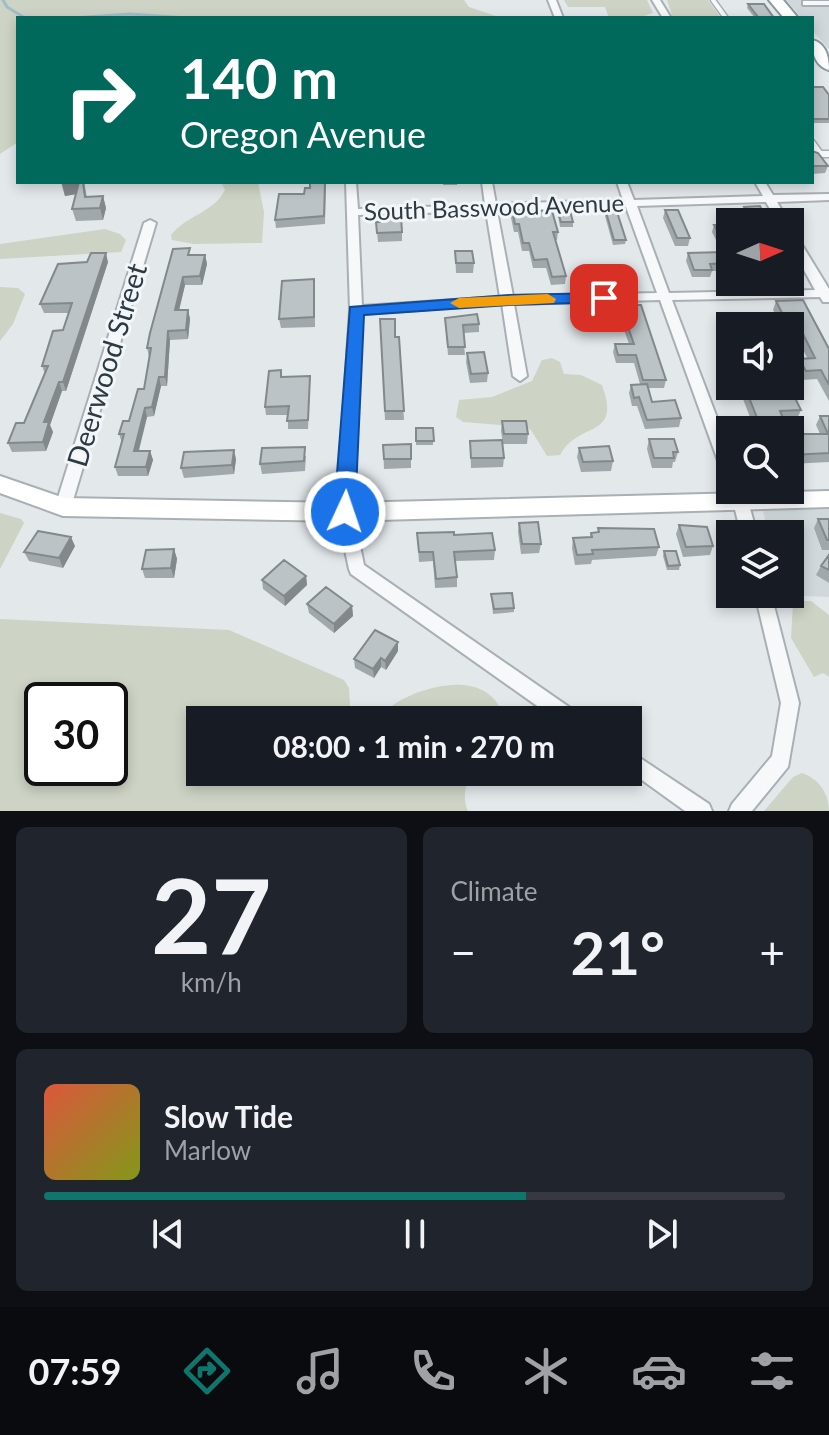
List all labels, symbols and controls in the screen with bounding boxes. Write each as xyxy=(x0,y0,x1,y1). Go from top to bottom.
text: 140 m xyxy=(180,44,338,111)
icon: right xyxy=(48,48,152,152)
text: Oregon Avenue xyxy=(180,112,426,156)
street label: South Basswood Avenue xyxy=(363,187,624,226)
north arrow xyxy=(716,208,804,296)
map controls xyxy=(716,208,804,608)
street label: Deerwood Street xyxy=(59,259,153,471)
pin xyxy=(570,264,638,332)
icon: arrive xyxy=(582,276,626,320)
button: sound xyxy=(716,312,804,400)
button: search xyxy=(716,416,804,504)
position arrow xyxy=(303,470,387,554)
button: layers xyxy=(716,520,804,608)
speed limit sign: 30 xyxy=(24,682,128,786)
text: 08:00 · 1 min · 270 m xyxy=(273,728,555,764)
text: 27 xyxy=(151,851,272,976)
text: Climate xyxy=(451,875,537,907)
text: 21° xyxy=(570,916,665,988)
text: − xyxy=(451,926,476,978)
text: + xyxy=(759,926,785,978)
text: km/h xyxy=(181,966,242,998)
text: Slow Tide xyxy=(164,1098,293,1134)
text: Marlow xyxy=(164,1134,251,1166)
icon: previous xyxy=(146,1212,190,1256)
icon: pause xyxy=(393,1212,437,1256)
icon: next xyxy=(640,1212,684,1256)
icon: directions xyxy=(179,1343,235,1399)
icon: music xyxy=(292,1343,348,1399)
icon: phone xyxy=(405,1343,461,1399)
icon: climate xyxy=(518,1343,574,1399)
icon: car xyxy=(631,1343,687,1399)
icon: filters xyxy=(744,1343,800,1399)
text: 07:59 xyxy=(29,1349,121,1393)

